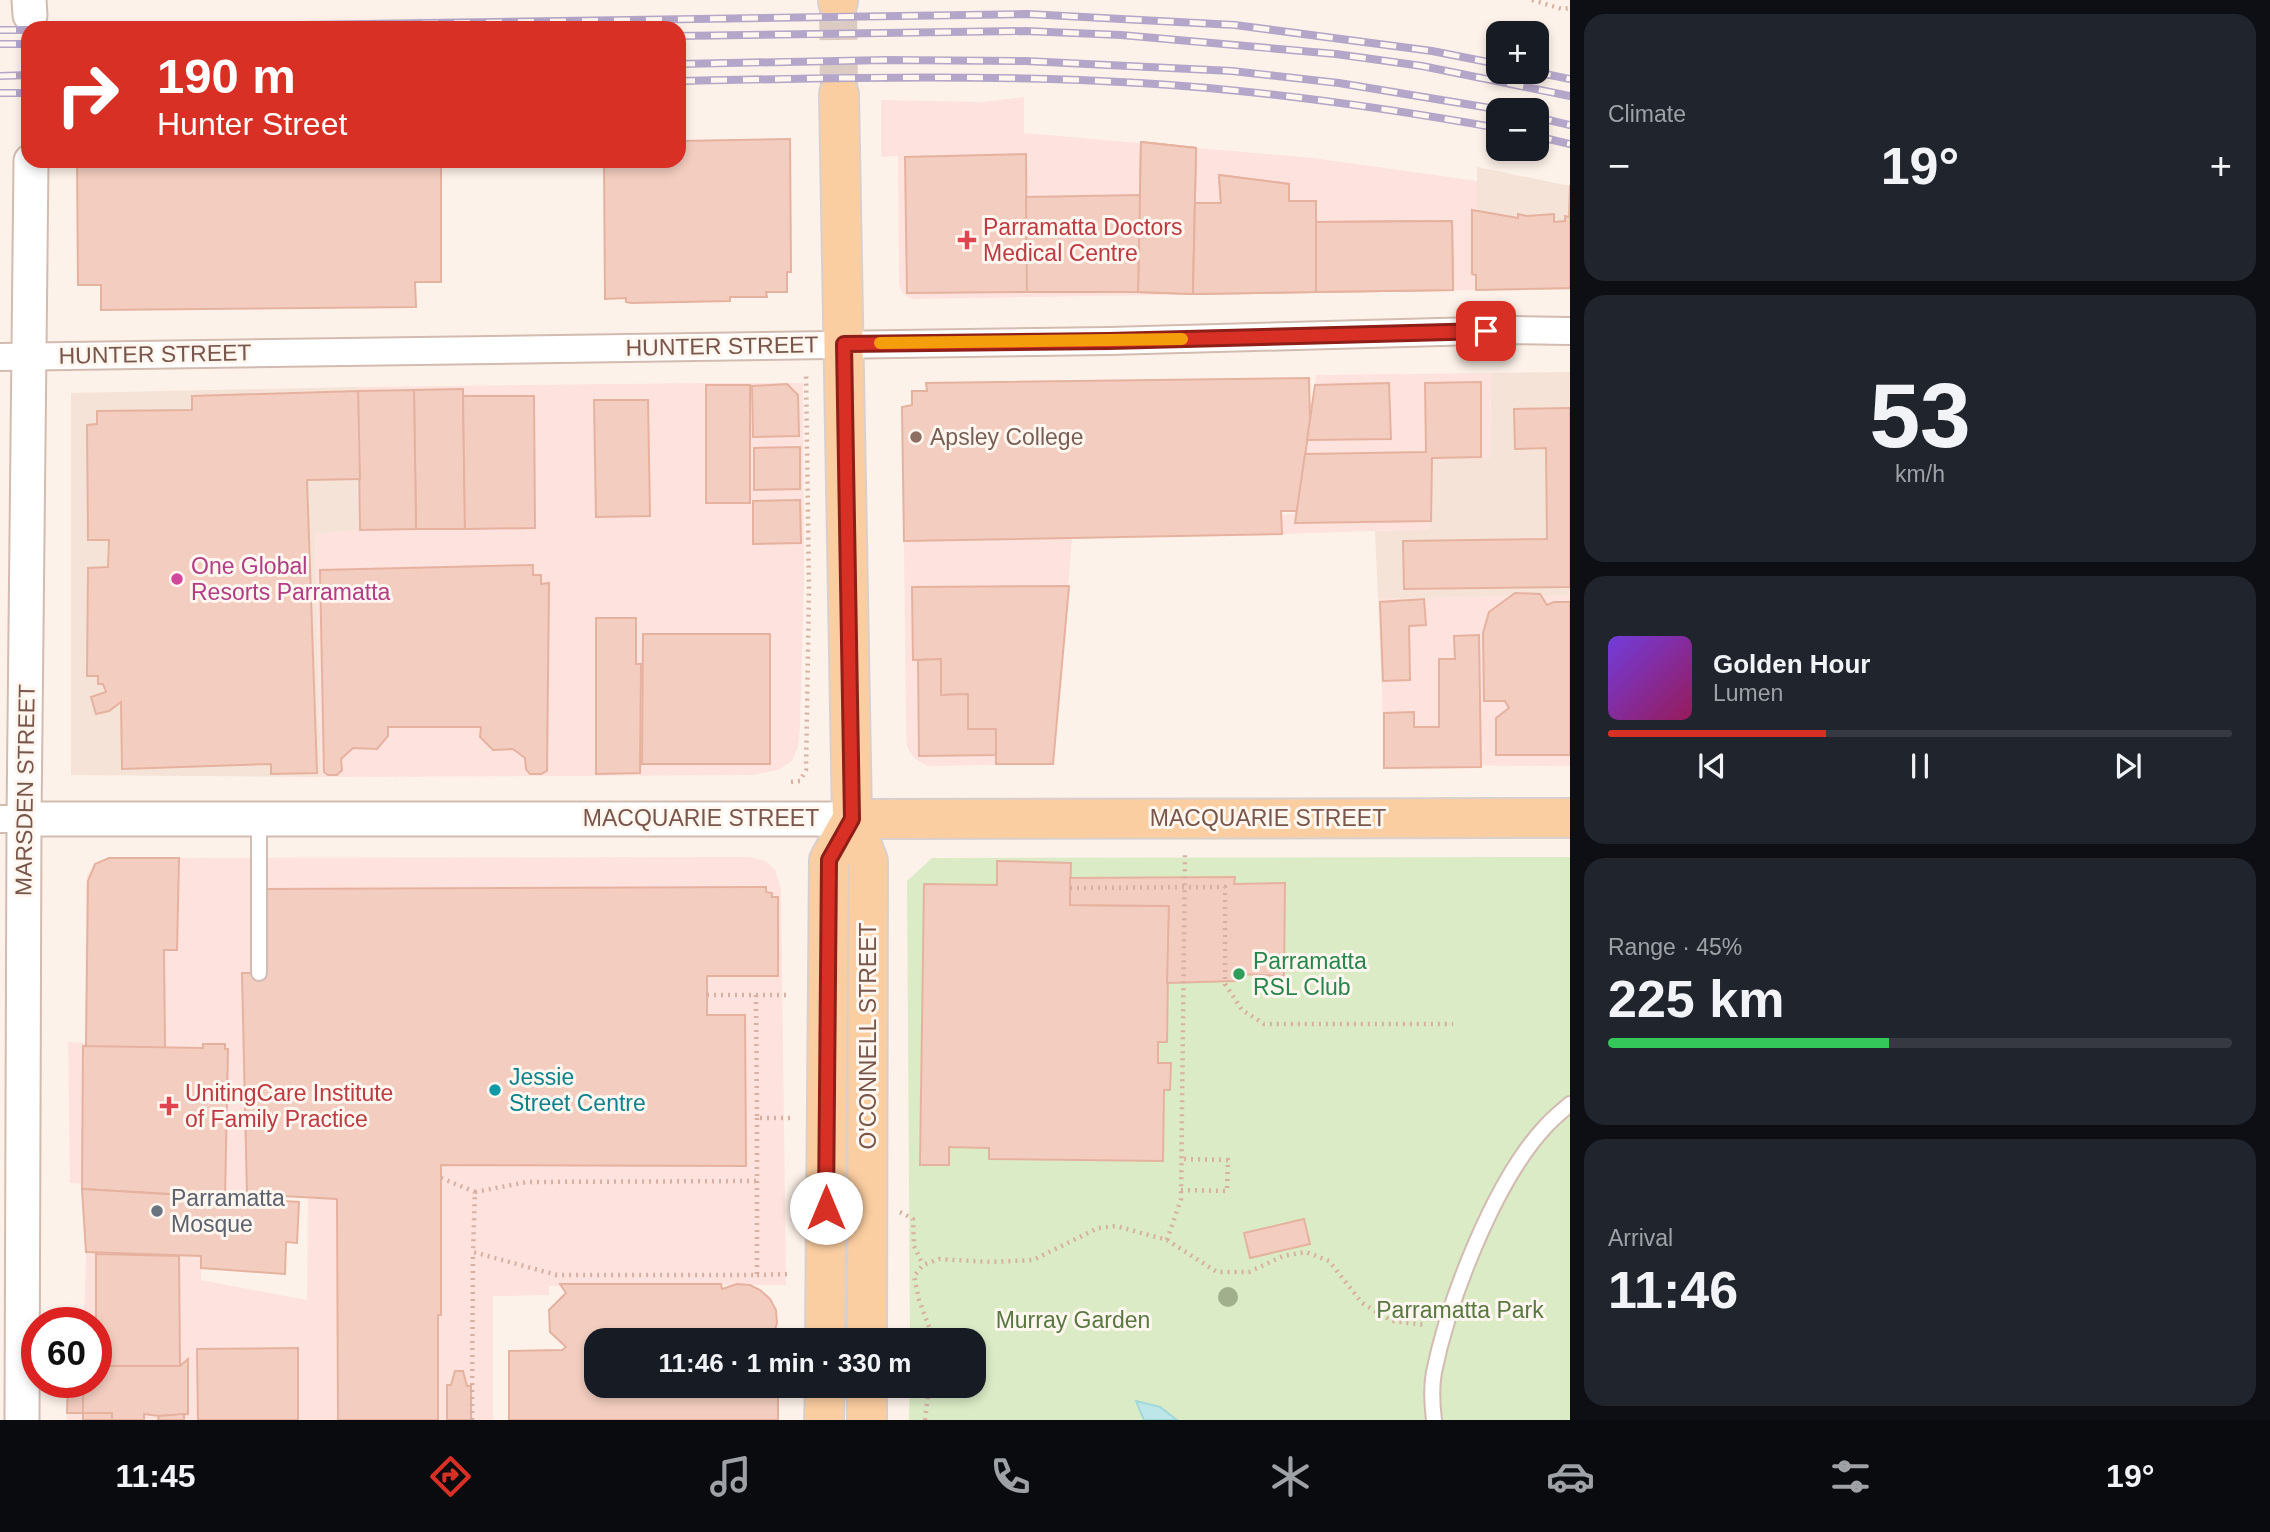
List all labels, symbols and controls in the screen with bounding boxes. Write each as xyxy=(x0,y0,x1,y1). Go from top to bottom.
map controls xyxy=(1486,21,1549,161)
button: + xyxy=(1486,21,1549,84)
icon: right xyxy=(42,49,133,140)
text: 190 m xyxy=(157,49,296,103)
button: − xyxy=(1486,98,1549,161)
text: Climate xyxy=(1608,101,1686,127)
text: Hunter Street xyxy=(157,106,347,142)
text: 19° xyxy=(1881,137,1959,195)
text: − xyxy=(1608,145,1630,187)
text: + xyxy=(2210,145,2232,187)
place label: Parramatta Doctors Medical Centre xyxy=(983,214,1182,266)
marker: Parramatta Doctors Medical Centre xyxy=(957,230,977,250)
pin xyxy=(1456,301,1516,361)
icon: arrive xyxy=(1467,312,1505,350)
street label: HUNTER STREET xyxy=(625,331,819,361)
street label: HUNTER STREET xyxy=(58,339,252,369)
text: 53 xyxy=(1869,365,1971,466)
place label: Apsley College xyxy=(930,424,1083,450)
marker: Apsley College xyxy=(908,429,924,445)
text: km/h xyxy=(1895,461,1945,487)
place label: One Global Resorts Parramatta xyxy=(191,553,391,605)
marker: One Global Resorts Parramatta xyxy=(169,571,185,587)
text: Golden Hour xyxy=(1713,649,1870,679)
text: Lumen xyxy=(1713,680,1783,706)
street label: MARSDEN STREET xyxy=(10,684,40,896)
icon: previous xyxy=(1693,747,1731,785)
icon: pause xyxy=(1901,747,1939,785)
icon: next xyxy=(2109,747,2147,785)
street label: MACQUARIE STREET xyxy=(583,805,819,831)
street label: MACQUARIE STREET xyxy=(1150,805,1386,831)
street label: O'CONNELL STREET xyxy=(855,922,881,1150)
text: Range · 45% xyxy=(1608,934,1742,960)
place label: Parramatta RSL Club xyxy=(1253,948,1367,1000)
marker: Parramatta RSL Club xyxy=(1231,966,1247,982)
text: 225 km xyxy=(1608,970,1784,1028)
place label: Jessie Street Centre xyxy=(509,1064,646,1116)
place label: UnitingCare Institute of Family Practice xyxy=(185,1080,393,1132)
marker: Jessie Street Centre xyxy=(487,1082,503,1098)
marker: UnitingCare Institute of Family Practice xyxy=(159,1096,179,1116)
position arrow xyxy=(789,1171,863,1245)
place label: Parramatta Mosque xyxy=(171,1185,285,1237)
marker: Parramatta Mosque xyxy=(149,1203,165,1219)
text: Arrival xyxy=(1608,1225,1673,1251)
text: 11:46 xyxy=(1608,1261,1738,1319)
park label: Parramatta Park xyxy=(1376,1297,1544,1323)
speed limit sign: 60 xyxy=(21,1307,112,1398)
park label: Murray Garden xyxy=(996,1307,1150,1333)
text: 11:46 · 1 min · 330 m xyxy=(659,1348,911,1378)
icon: directions xyxy=(426,1452,475,1501)
icon: music xyxy=(706,1452,755,1501)
icon: phone xyxy=(986,1452,1035,1501)
icon: climate xyxy=(1266,1452,1315,1501)
icon: car xyxy=(1546,1452,1595,1501)
icon: filters xyxy=(1826,1452,1875,1501)
text: 11:45 xyxy=(115,1458,196,1494)
text: 19° xyxy=(2106,1458,2155,1494)

